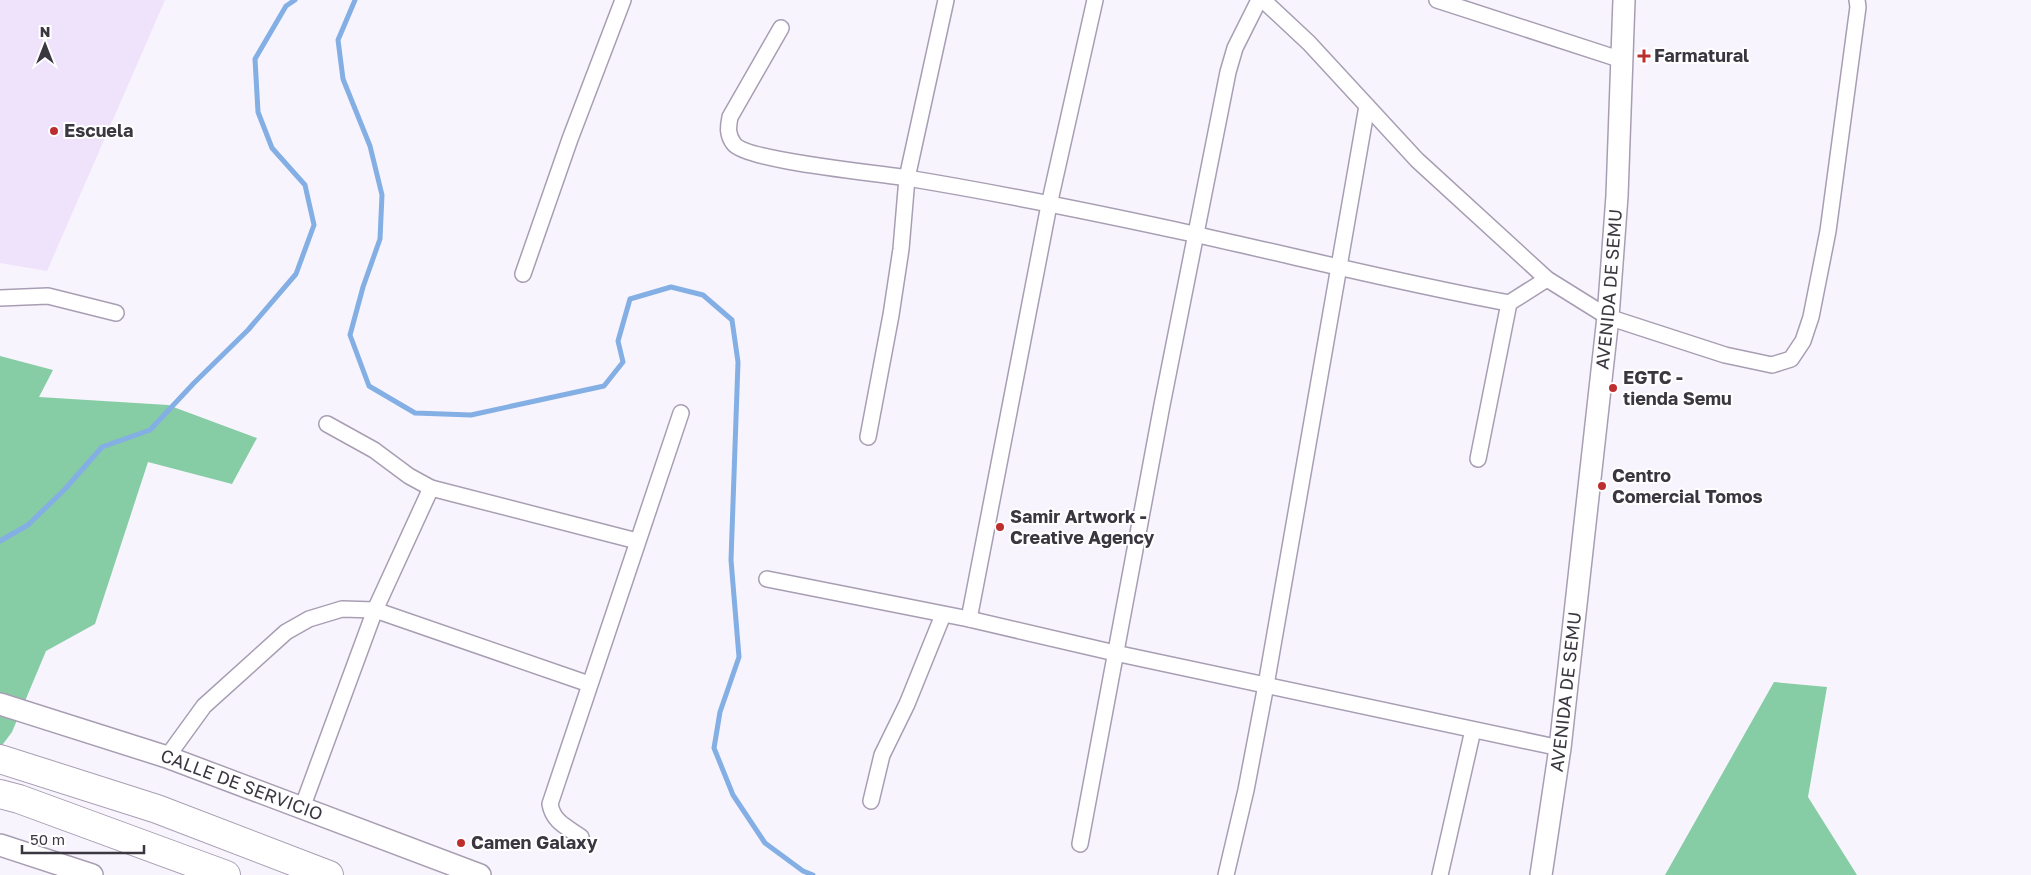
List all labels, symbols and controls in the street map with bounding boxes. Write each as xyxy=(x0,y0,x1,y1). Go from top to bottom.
north arrow xyxy=(20,20,70,70)
text: N xyxy=(40,23,50,40)
place label: Farmatural xyxy=(1654,44,1749,66)
marker: Farmatural xyxy=(1638,50,1650,62)
place label: Escuela xyxy=(64,119,133,141)
marker: Escuela xyxy=(48,125,60,137)
street label: AVENIDA DE SEMU xyxy=(1590,208,1626,370)
place label: EGTC - tienda Semu xyxy=(1623,366,1732,409)
marker: EGTC - tienda Semu xyxy=(1607,382,1619,394)
place label: Centro Comercial Tomos xyxy=(1612,464,1763,507)
marker: Centro Comercial Tomos xyxy=(1596,480,1608,492)
place label: Samir Artwork - Creative Agency xyxy=(1010,505,1155,548)
marker: Samir Artwork - Creative Agency xyxy=(994,521,1006,533)
street label: AVENIDA DE SEMU xyxy=(1545,610,1585,773)
street label: CALLE DE SERVICIO xyxy=(158,744,326,825)
scale bar xyxy=(22,822,145,854)
text: 50 m xyxy=(30,830,65,848)
place label: Camen Galaxy xyxy=(471,831,598,853)
marker: Camen Galaxy xyxy=(455,837,467,849)

